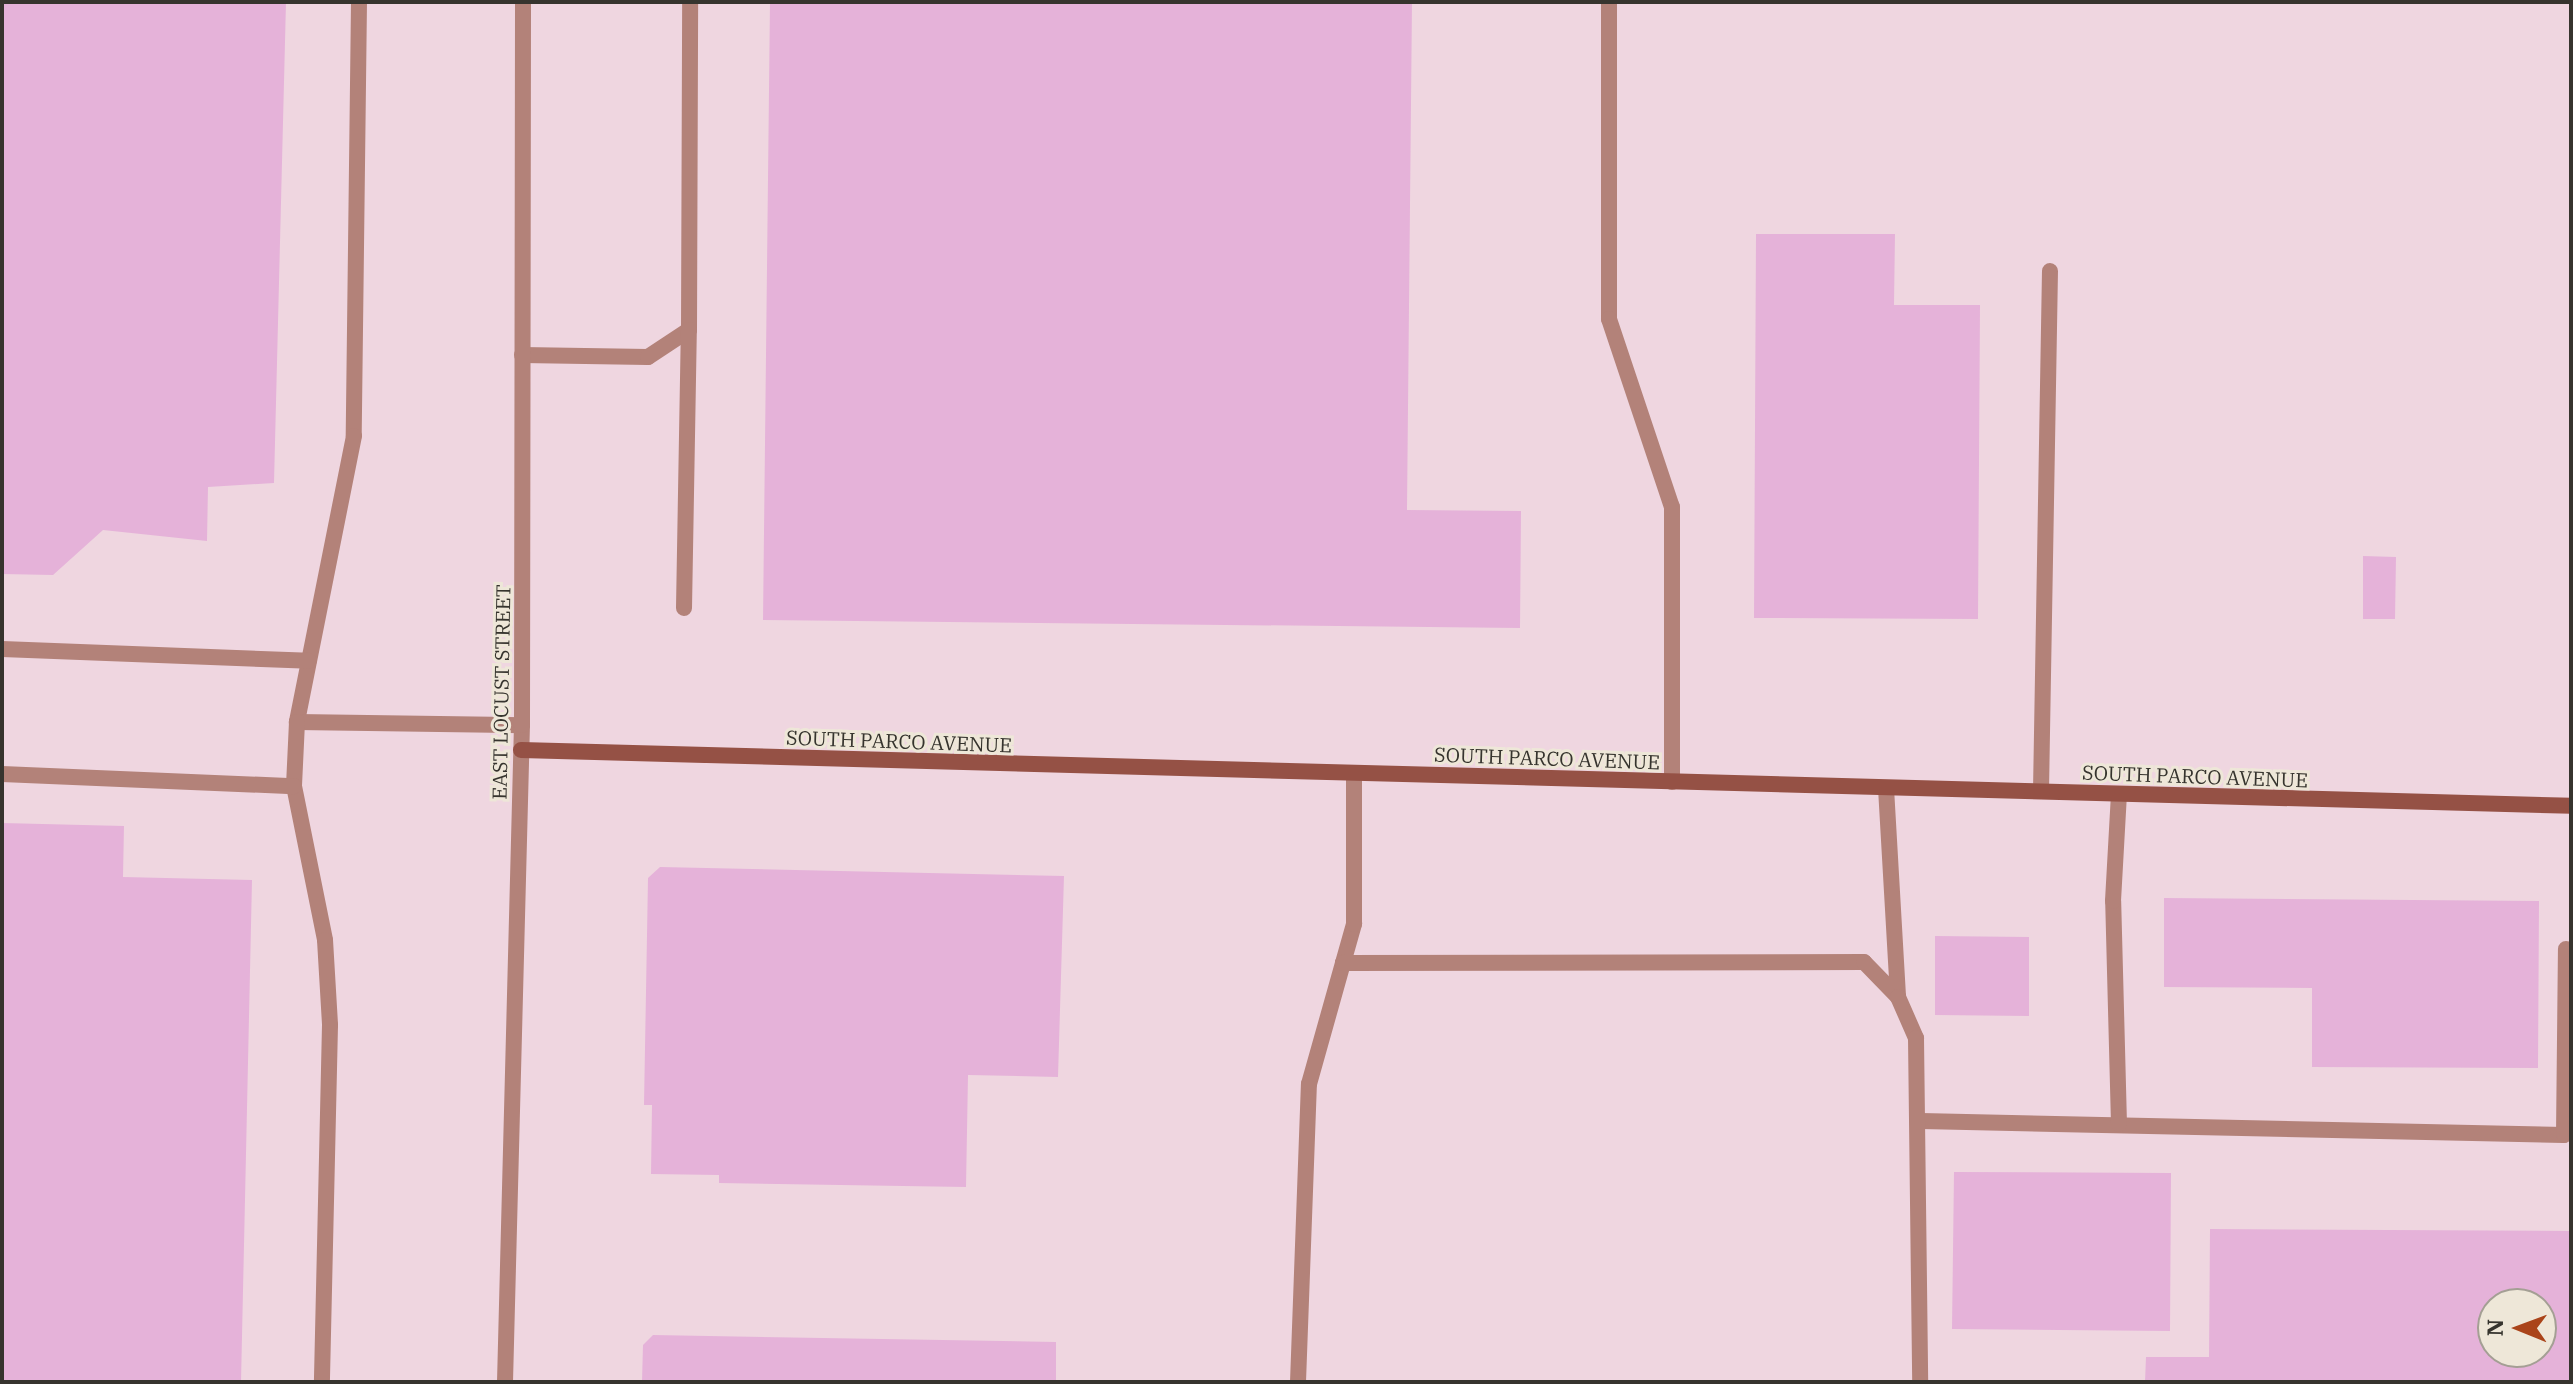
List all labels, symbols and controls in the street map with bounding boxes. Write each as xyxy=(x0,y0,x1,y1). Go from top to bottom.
street label: EAST LOCUST STREET xyxy=(487,584,515,800)
street label: SOUTH PARCO AVENUE xyxy=(785,725,1013,757)
street label: SOUTH PARCO AVENUE xyxy=(1433,742,1661,774)
street label: SOUTH PARCO AVENUE xyxy=(2081,760,2309,792)
north arrow xyxy=(2477,1288,2557,1368)
text: N xyxy=(2480,1319,2509,1337)

